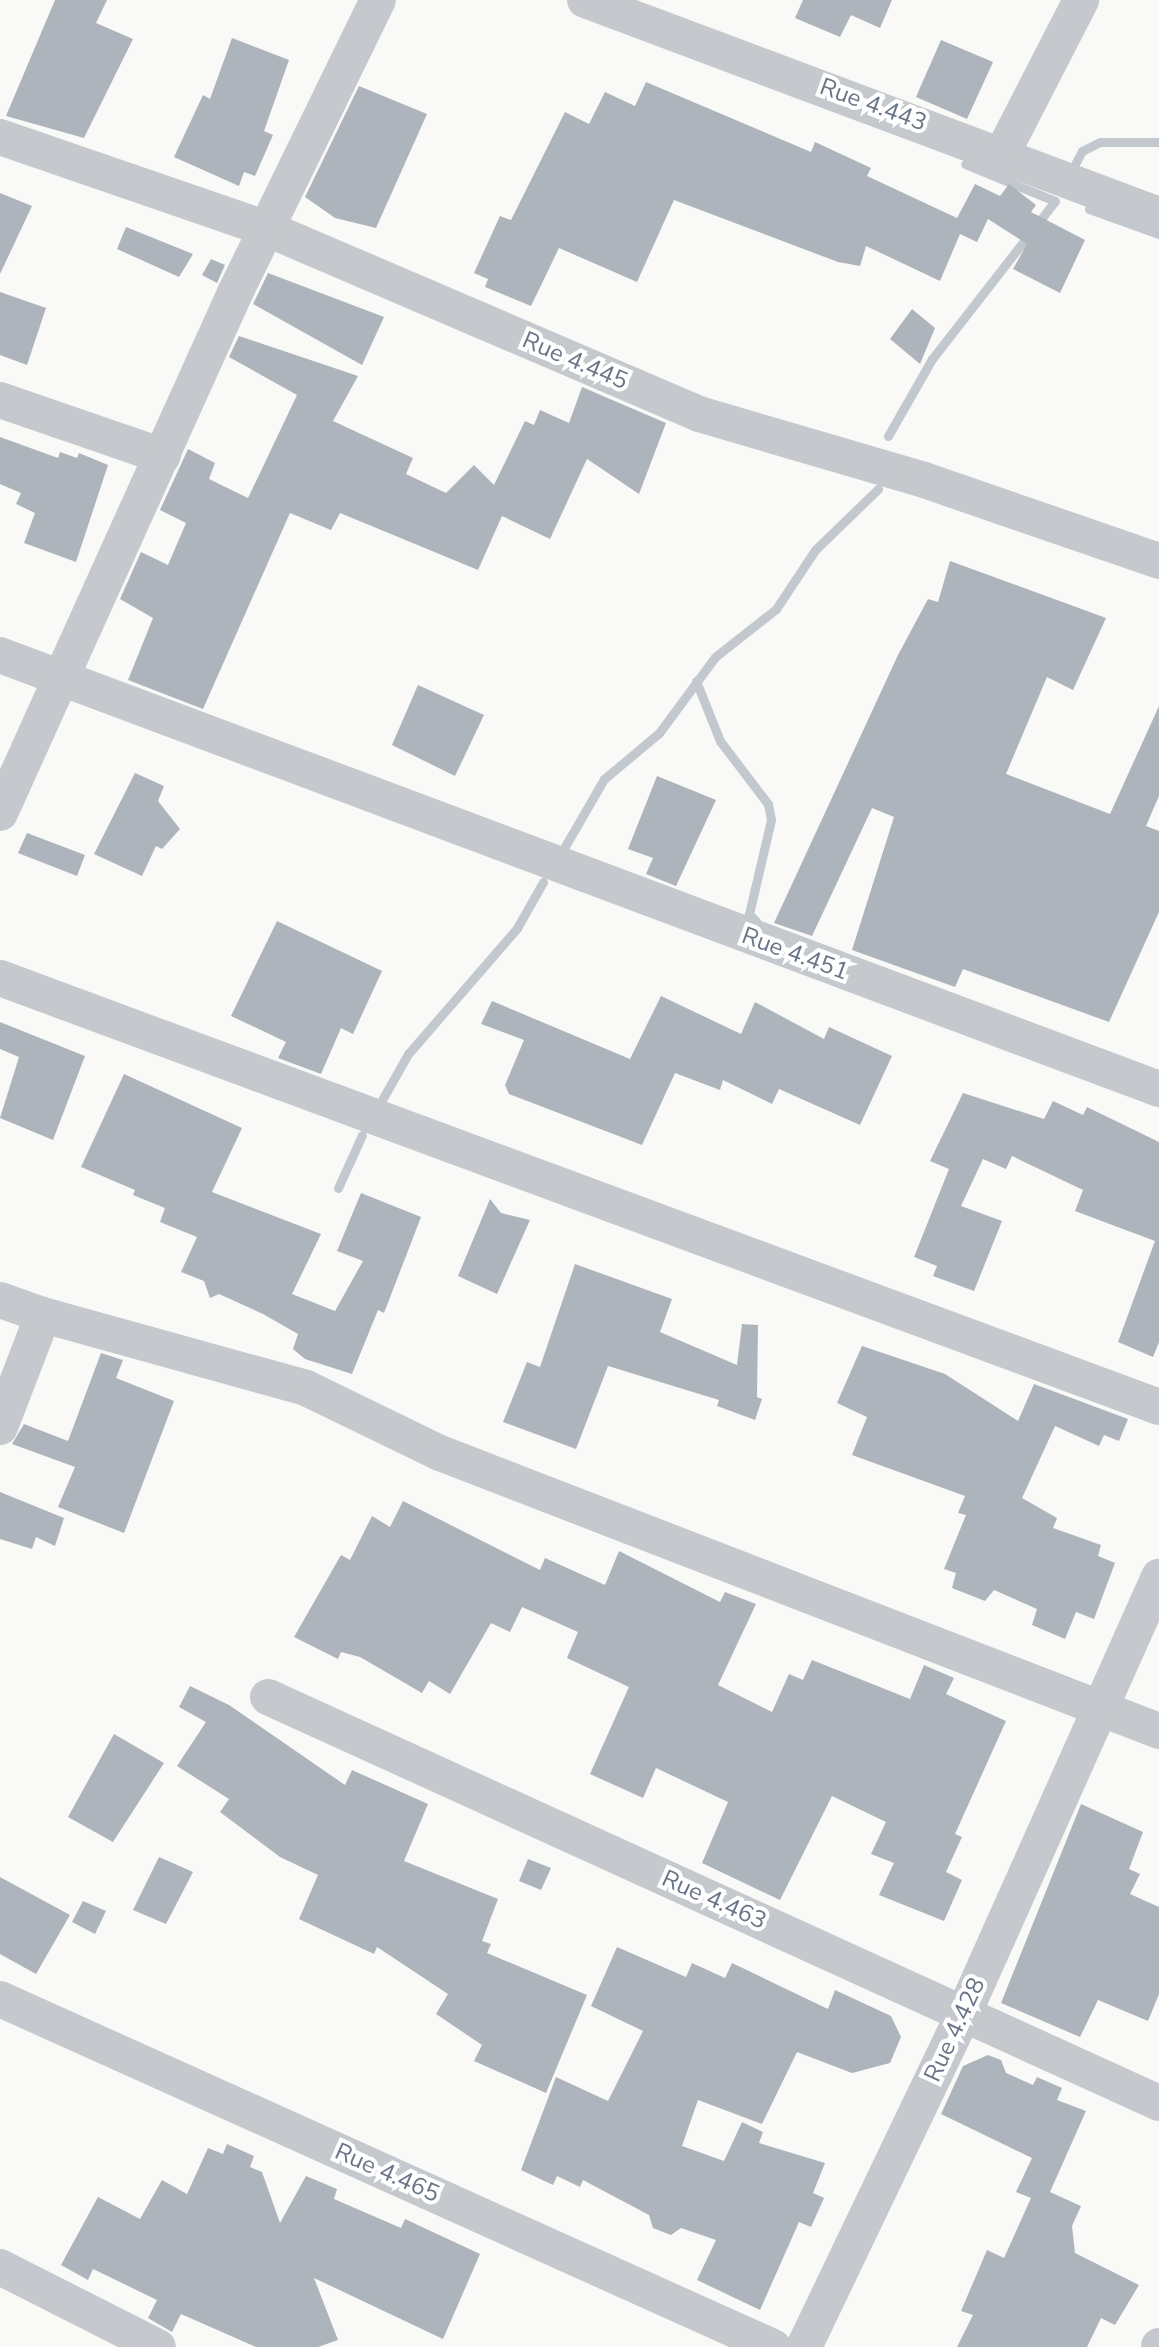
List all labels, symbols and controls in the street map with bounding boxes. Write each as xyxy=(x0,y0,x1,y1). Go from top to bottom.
street label: Rue 4.443 xyxy=(816,72,930,138)
street label: Rue 4.445 xyxy=(518,326,632,396)
street label: Rue 4.451 xyxy=(738,921,852,987)
street label: Rue 4.463 xyxy=(657,1864,771,1936)
street label: Rue 4.428 xyxy=(918,1973,992,2087)
street label: Rue 4.465 xyxy=(330,2137,444,2209)

